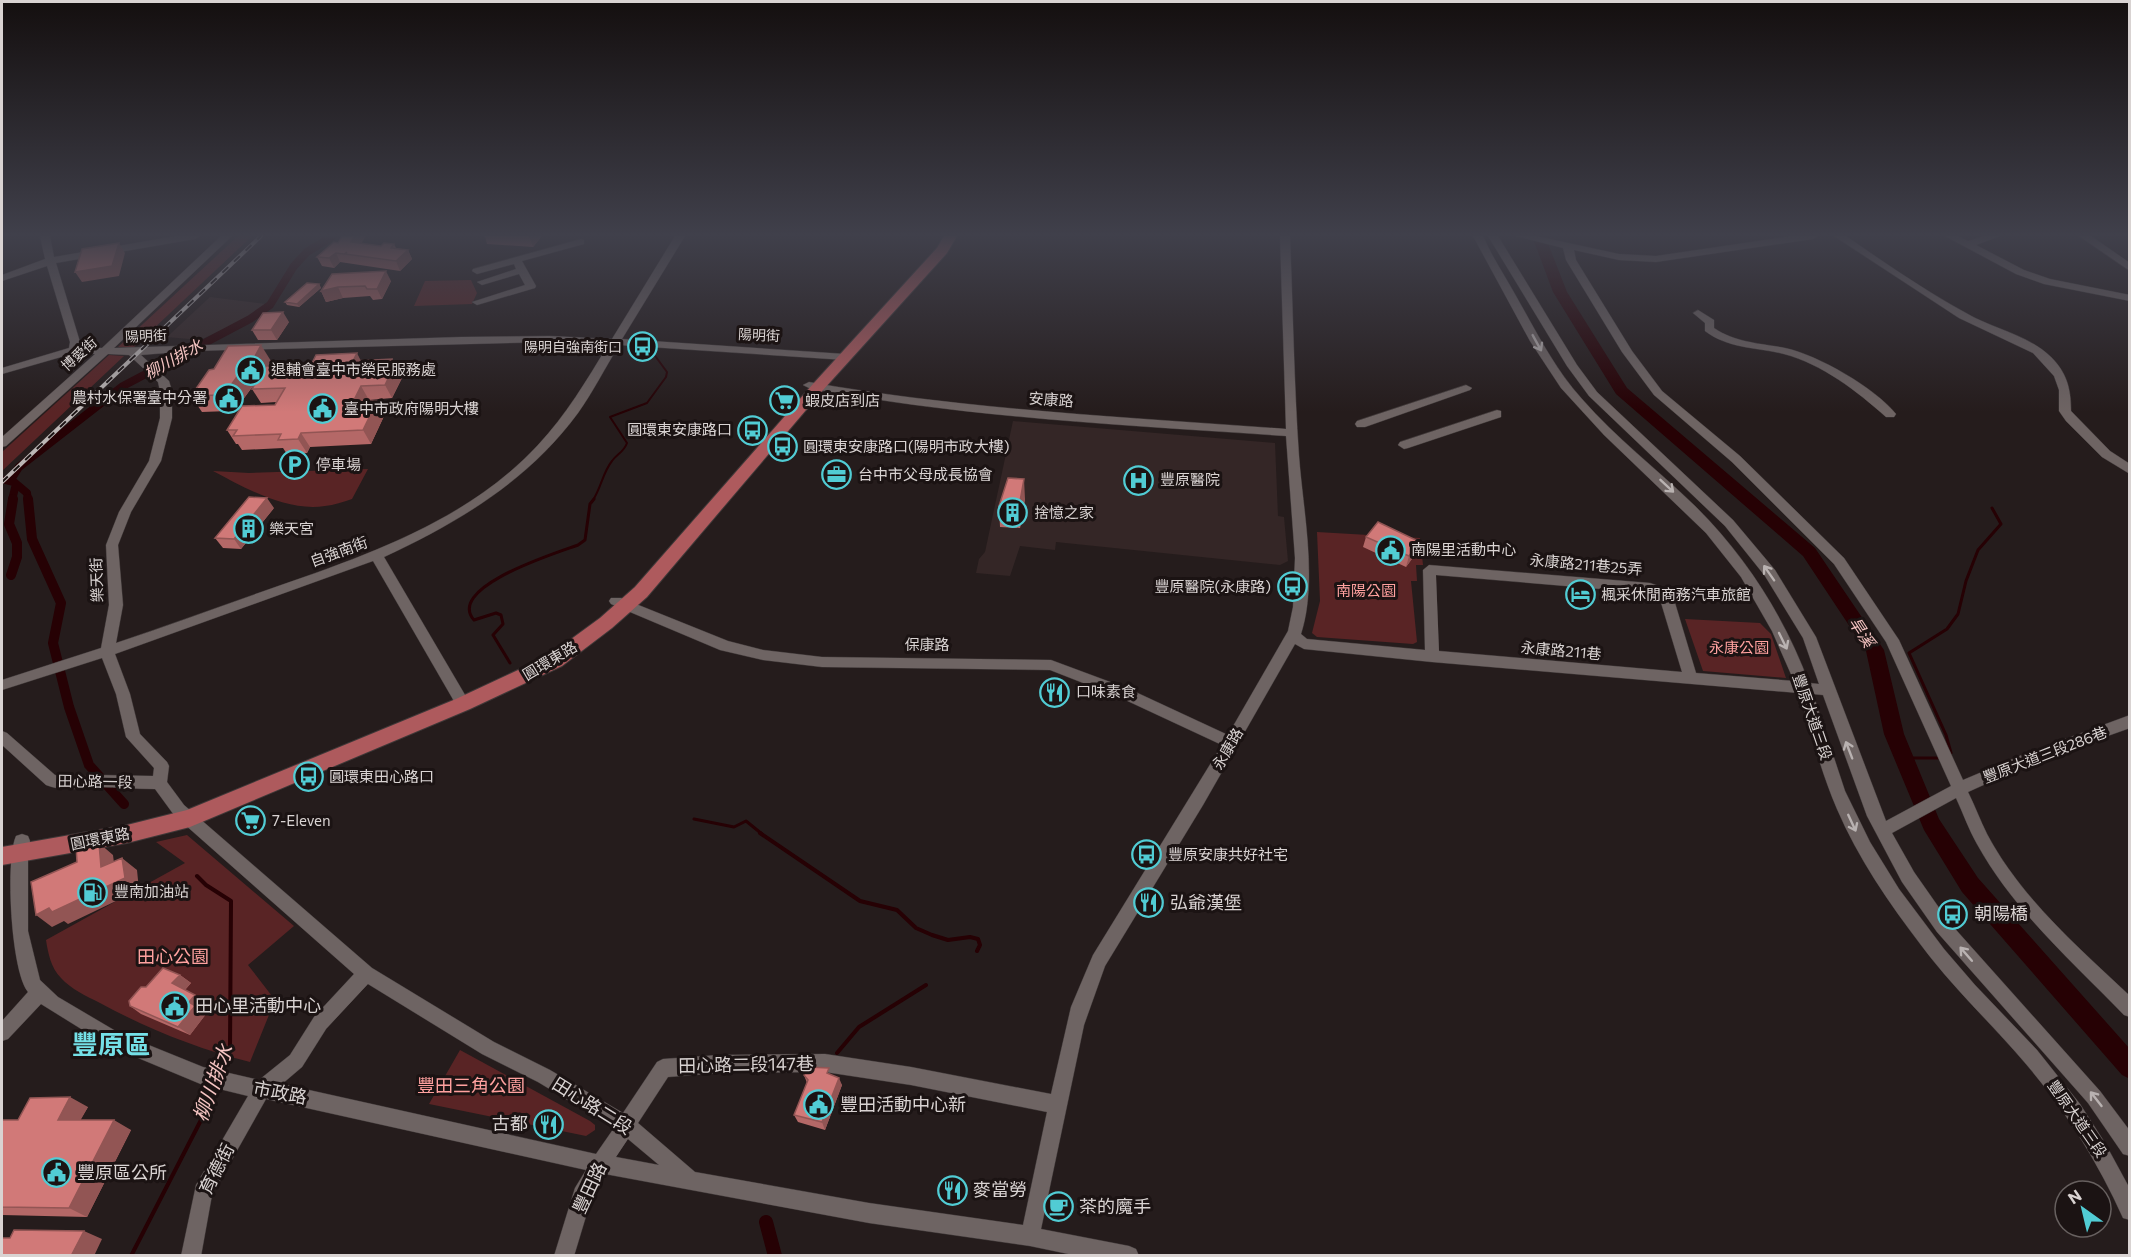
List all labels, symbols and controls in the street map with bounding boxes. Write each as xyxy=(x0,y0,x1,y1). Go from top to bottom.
street label: 陽明街 xyxy=(738,325,780,344)
street label: 陽明街 xyxy=(125,326,167,345)
bus stop icon: 陽明自強南街口 xyxy=(627,331,659,363)
street label: 博愛街 xyxy=(57,333,100,374)
water label: 柳川排水 xyxy=(140,334,206,382)
one-way arrow xyxy=(1531,334,1543,351)
place label: 陽明自強南街口 xyxy=(524,338,622,355)
public building icon: 退輔會臺中市榮民服務處 xyxy=(234,354,266,386)
place label: 退輔會臺中市榮民服務處 xyxy=(271,360,436,378)
public building icon: 農村水保署臺中分署 xyxy=(212,382,244,414)
supermarket icon: 蝦皮店到店 xyxy=(768,385,800,417)
place label: 農村水保署臺中分署 xyxy=(72,388,207,406)
street label: 安康路 xyxy=(1028,388,1074,410)
place label: 蝦皮店到店 xyxy=(805,391,880,409)
public building icon: 臺中市政府陽明大樓 xyxy=(307,393,339,425)
place label: 臺中市政府陽明大樓 xyxy=(344,399,479,417)
bus stop icon: 圓環東安康路口 xyxy=(737,414,769,446)
place label: 圓環東安康路口 xyxy=(627,420,732,438)
bus stop icon: 圓環東安康路口(陽明市政大樓) xyxy=(766,431,798,463)
place label: 圓環東安康路口(陽明市政大樓) xyxy=(803,437,1010,455)
parking icon: 停車場 xyxy=(279,449,311,481)
place label: 停車場 xyxy=(316,455,361,473)
office icon: 台中市父母成長協會 xyxy=(821,459,853,491)
hospital icon: 豐原醫院 xyxy=(1123,464,1155,496)
place label: 台中市父母成長協會 xyxy=(858,465,993,483)
place label: 豐原醫院 xyxy=(1160,470,1220,488)
one-way arrow xyxy=(1659,479,1674,493)
building icon: 捨憶之家 xyxy=(997,497,1029,529)
place label: 捨憶之家 xyxy=(1034,503,1094,521)
building icon: 樂天宮 xyxy=(232,513,264,545)
place label: 樂天宮 xyxy=(269,519,314,537)
street label: 自強南街 xyxy=(307,532,370,570)
public building icon: 南陽里活動中心 xyxy=(1374,534,1406,566)
place label: 南陽里活動中心 xyxy=(1411,540,1516,558)
street label: 永康路211巷25弄 xyxy=(1529,550,1643,578)
street label: 樂天街 xyxy=(86,557,106,603)
one-way arrow xyxy=(1763,566,1775,582)
bus stop icon: 豐原醫院(永康路) xyxy=(1276,571,1308,603)
place label: 豐原醫院(永康路) xyxy=(1154,577,1271,595)
hotel icon: 楓采休閒商務汽車旅館 xyxy=(1564,579,1596,611)
park label: 南陽公園 xyxy=(1336,581,1396,599)
place label: 楓采休閒商務汽車旅館 xyxy=(1601,585,1751,603)
water label: 旱溪 xyxy=(1846,613,1880,652)
one-way arrow xyxy=(1778,632,1789,650)
street label: 保康路 xyxy=(904,635,950,653)
street label: 圓環東路 xyxy=(519,637,580,683)
street label: 永康路211巷 xyxy=(1520,638,1602,663)
park label: 永康公園 xyxy=(1709,638,1769,656)
street label: 豐原大道三段 xyxy=(1790,671,1836,762)
restaurant icon: 口味素食 xyxy=(1039,676,1071,708)
place label: 口味素食 xyxy=(1076,682,1136,700)
street label: 豐原大道三段286巷 xyxy=(1980,722,2109,786)
street label: 永康路 xyxy=(1208,725,1246,772)
one-way arrow xyxy=(1843,741,1854,759)
bus stop icon: 圓環東田心路口 xyxy=(292,761,324,793)
place label: 圓環東田心路口 xyxy=(329,767,434,785)
street label: 田心路一段 xyxy=(57,771,133,791)
supermarket icon: 7-Eleven xyxy=(235,805,267,837)
place label: 7-Eleven xyxy=(272,811,331,829)
one-way arrow xyxy=(1846,814,1858,832)
street label: 圓環東路 xyxy=(69,823,131,853)
bus stop icon: 豐原安康共好社宅 xyxy=(1131,839,1163,871)
place label: 豐原安康共好社宅 xyxy=(1168,845,1288,863)
fuel station icon: 豐南加油站 xyxy=(77,876,109,908)
place label: 豐南加油站 xyxy=(114,882,189,900)
restaurant icon: 弘爺漢堡 xyxy=(1133,887,1165,919)
place label: 弘爺漢堡 xyxy=(1170,891,1242,913)
bus stop icon: 朝陽橋 xyxy=(1937,898,1969,930)
place label: 朝陽橋 xyxy=(1974,902,2028,924)
park label: 田心公園 xyxy=(137,945,209,967)
one-way arrow xyxy=(1959,947,1973,962)
public building icon: 田心里活動中心 xyxy=(158,990,190,1022)
place label: 田心里活動中心 xyxy=(195,994,321,1016)
district label: 豐原區 xyxy=(72,1028,150,1059)
water label: 柳川排水 xyxy=(187,1040,237,1124)
street label: 田心路二段147巷 xyxy=(678,1052,814,1076)
street label: 田心路二段 xyxy=(549,1072,637,1138)
park label: 豐田三角公園 xyxy=(417,1074,525,1096)
street label: 市政路 xyxy=(252,1076,309,1108)
street label: 豐原大道三段 xyxy=(2045,1076,2111,1160)
public building icon: 豐田活動中心新 xyxy=(803,1089,835,1121)
one-way arrow xyxy=(2089,1091,2102,1107)
place label: 豐田活動中心新 xyxy=(840,1093,966,1115)
restaurant icon: 古都 xyxy=(533,1108,565,1140)
place label: 古都 xyxy=(492,1112,528,1134)
street label: 育德街 xyxy=(194,1139,238,1198)
public building icon: 豐原區公所 xyxy=(40,1157,72,1189)
street label: 豐田路 xyxy=(568,1158,610,1217)
place label: 豐原區公所 xyxy=(77,1161,167,1183)
restaurant icon: 麥當勞 xyxy=(936,1174,968,1206)
place label: 麥當勞 xyxy=(973,1178,1027,1200)
north arrow xyxy=(2053,1179,2113,1239)
text: N xyxy=(2064,1185,2085,1207)
cafe icon: 茶的魔手 xyxy=(1042,1191,1074,1223)
place label: 茶的魔手 xyxy=(1079,1195,1151,1217)

